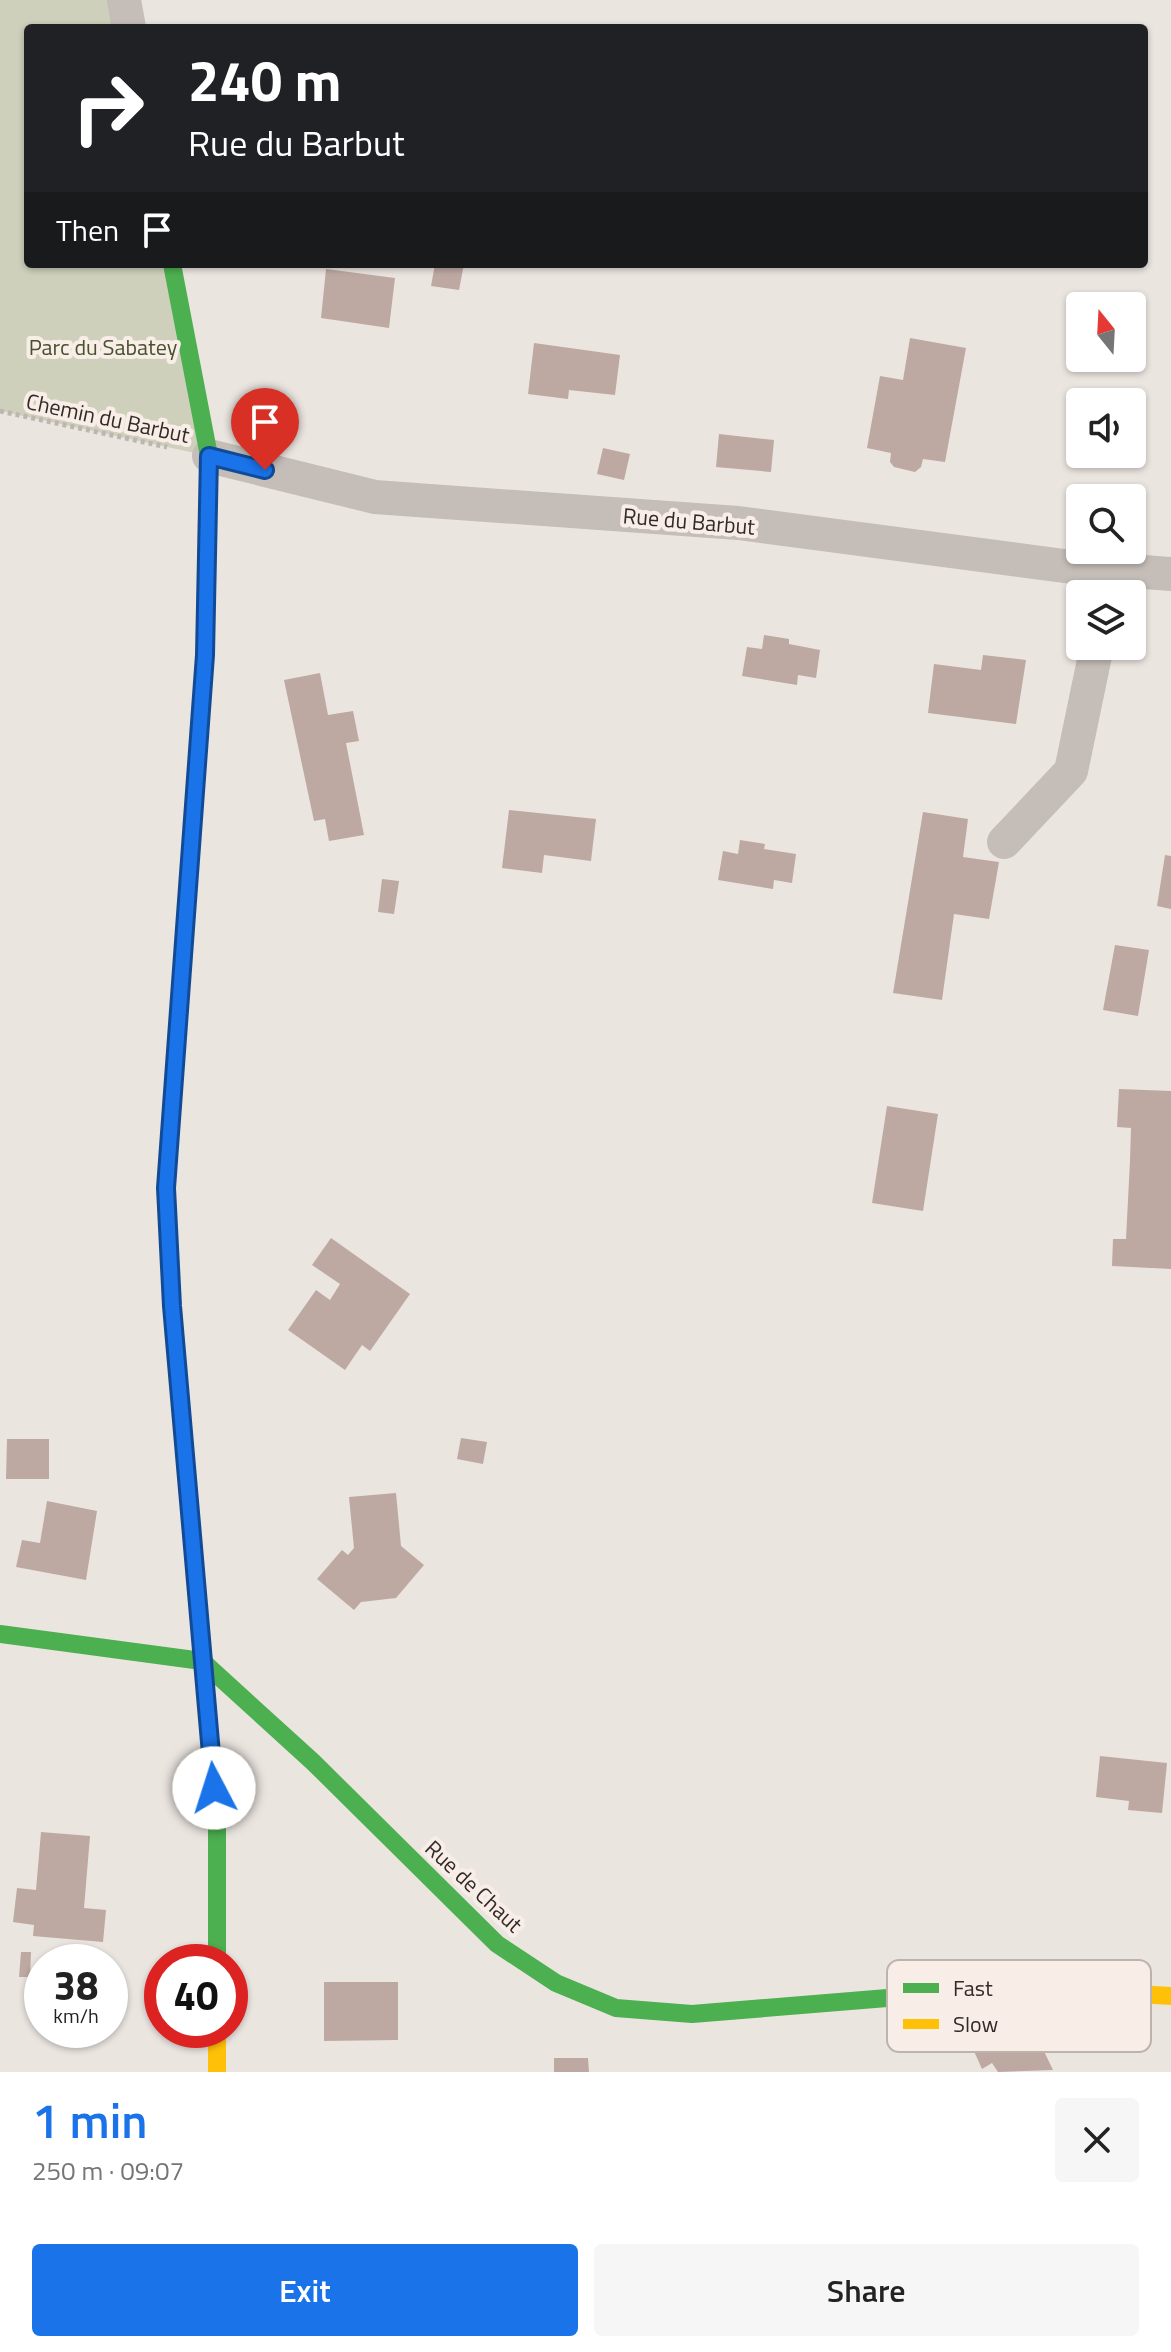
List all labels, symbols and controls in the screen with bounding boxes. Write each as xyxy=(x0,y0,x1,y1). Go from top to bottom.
text: 240 m xyxy=(188,38,341,123)
icon: right xyxy=(56,56,160,160)
text: Rue du Barbut xyxy=(188,115,405,170)
text: Then xyxy=(56,207,119,253)
icon: arrive xyxy=(135,208,179,252)
north arrow xyxy=(1066,292,1146,372)
map controls xyxy=(1066,292,1146,660)
park label: Parc du Sabatey xyxy=(29,330,178,364)
street label: Chemin du Barbut xyxy=(23,384,193,452)
pin xyxy=(231,388,299,470)
button: sound xyxy=(1066,388,1146,468)
icon: arrive xyxy=(243,400,287,444)
button: search xyxy=(1066,484,1146,564)
street label: Rue du Barbut xyxy=(622,498,757,544)
button: layers xyxy=(1066,580,1146,660)
position arrow xyxy=(172,1746,256,1830)
street label: Rue de Chaut xyxy=(417,1832,531,1941)
speed limit sign: 40 xyxy=(144,1944,248,2048)
text: 38 xyxy=(54,1955,98,2016)
legend xyxy=(887,1960,1151,2052)
text: Fast xyxy=(953,1971,993,2005)
text: km/h xyxy=(53,2000,99,2031)
text: Slow xyxy=(953,2007,999,2041)
text: 1 min xyxy=(32,2084,147,2157)
button: close xyxy=(1055,2098,1139,2182)
text: 250 m · 09:07 xyxy=(32,2151,184,2190)
button: Exit xyxy=(32,2244,578,2336)
button: Share xyxy=(594,2244,1139,2336)

